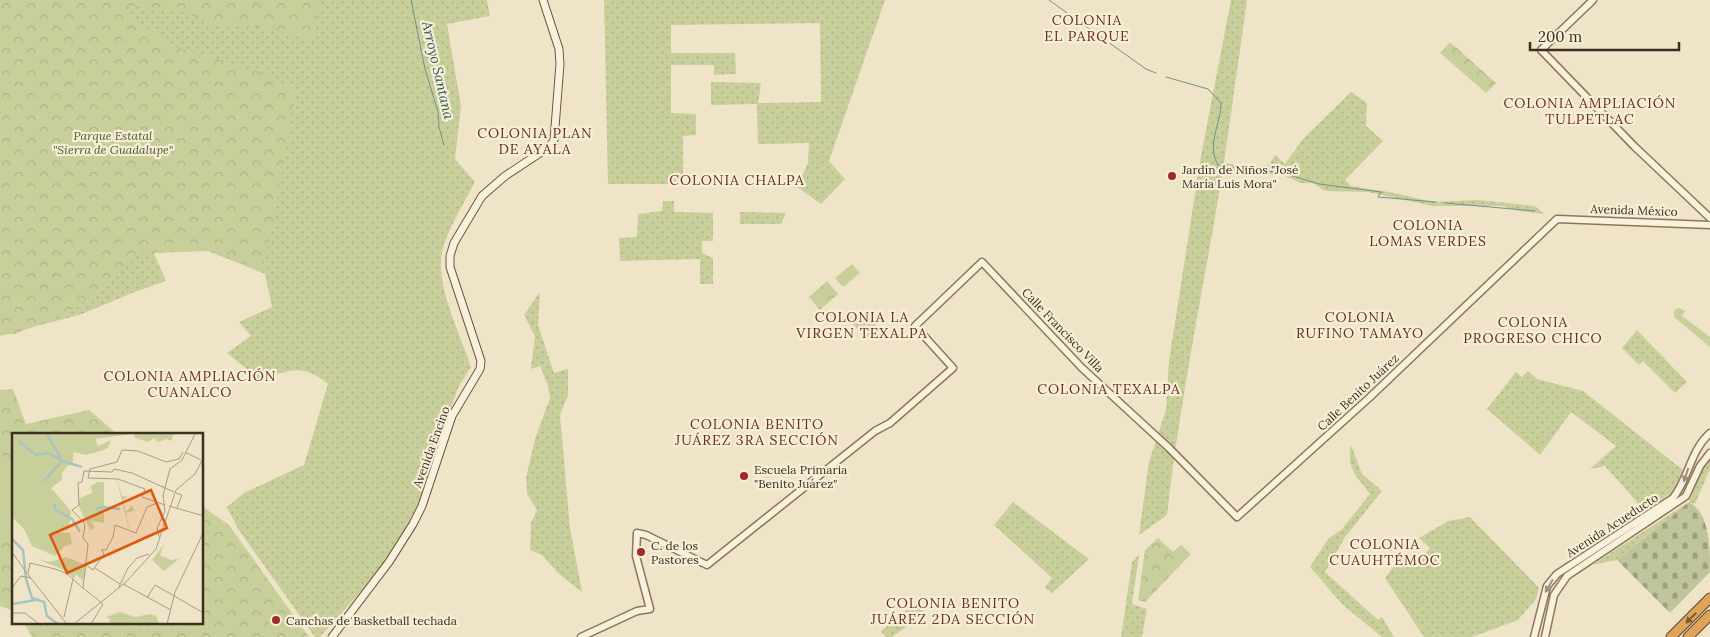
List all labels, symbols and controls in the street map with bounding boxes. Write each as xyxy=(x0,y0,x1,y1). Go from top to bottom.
district label: COLONIA EL PARQUE xyxy=(1044,11,1130,45)
water label: Arroyo Santana xyxy=(418,18,458,121)
scale bar xyxy=(1530,20,1679,52)
text: 200 m xyxy=(1538,27,1582,46)
district label: COLONIA AMPLIACIÓN TULPETLAC xyxy=(1504,94,1676,128)
district label: COLONIA PLAN DE AYALA xyxy=(477,124,593,158)
park label: Parque Estatal "Sierra de Guadalupe" xyxy=(53,128,173,157)
place label: Jardín de Niños "José María Luis Mora" xyxy=(1181,162,1299,191)
marker: Jardín de Niños "José María Luis Mora" xyxy=(1166,170,1178,182)
district label: COLONIA CHALPA xyxy=(669,171,805,189)
street label: Avenida México xyxy=(1589,201,1678,219)
district label: COLONIA LOMAS VERDES xyxy=(1369,216,1487,250)
street label: Calle Francisco Villa xyxy=(1019,285,1107,375)
district label: COLONIA LA VIRGEN TEXALPA xyxy=(795,308,928,342)
district label: COLONIA RUFINO TAMAYO xyxy=(1296,308,1424,342)
district label: COLONIA PROGRESO CHICO xyxy=(1463,313,1603,347)
street label: Calle Benito Juárez xyxy=(1314,350,1402,434)
district label: COLONIA AMPLIACIÓN CUANALCO xyxy=(104,367,276,401)
district label: COLONIA TEXALPA xyxy=(1037,380,1181,398)
street label: Avenida Encino xyxy=(409,404,453,491)
district label: COLONIA BENITO JUÁREZ 3RA SECCIÓN xyxy=(674,415,839,449)
inset map xyxy=(12,433,204,624)
place label: Escuela Primaria "Benito Juárez" xyxy=(754,462,847,491)
one-way arrow xyxy=(1682,468,1690,483)
marker: Escuela Primaria "Benito Juárez" xyxy=(738,470,750,482)
street label: Avenida Acueducto xyxy=(1562,490,1661,561)
district label: COLONIA CUAUHTÉMOC xyxy=(1329,535,1441,569)
place label: C. de los Pastores xyxy=(651,538,699,567)
marker: C. de los Pastores xyxy=(635,546,647,558)
one-way arrow xyxy=(1545,579,1554,592)
district label: COLONIA BENITO JUÁREZ 2DA SECCIÓN xyxy=(870,594,1035,628)
one-way arrow xyxy=(1685,611,1697,623)
place label: Canchas de Basketball techada xyxy=(286,613,457,628)
marker: Canchas de Basketball techada xyxy=(270,614,282,626)

